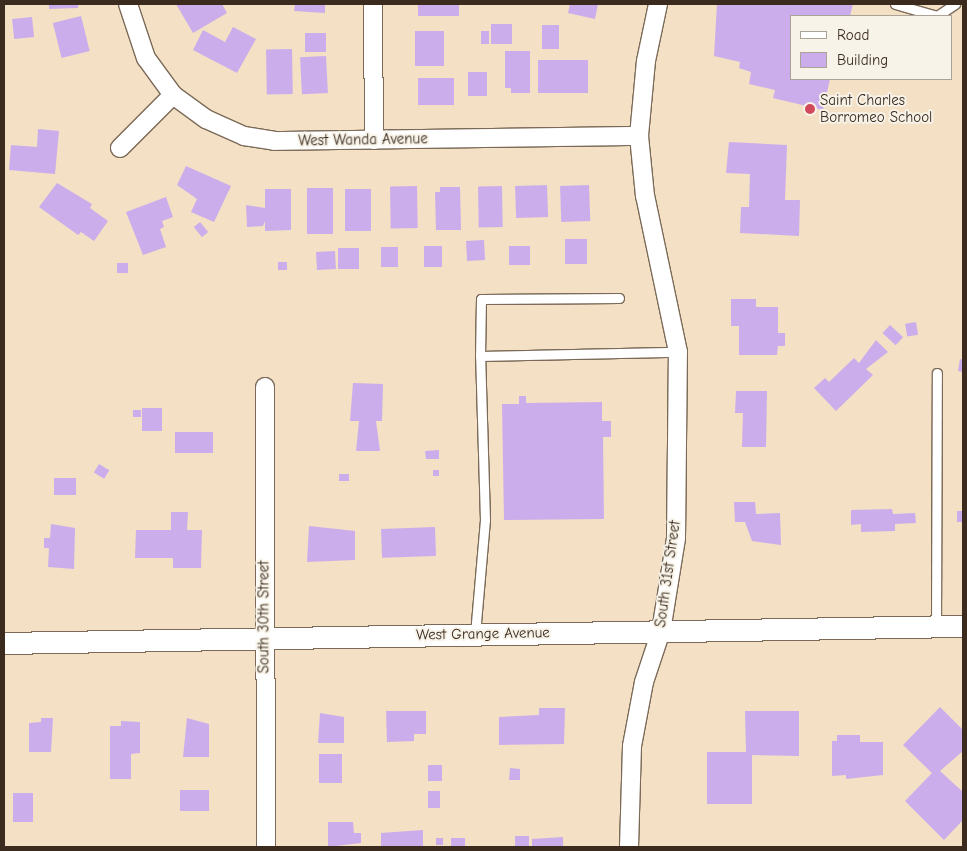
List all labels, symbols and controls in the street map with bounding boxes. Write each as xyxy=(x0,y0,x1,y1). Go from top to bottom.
legend xyxy=(790,15,952,80)
text: Road xyxy=(837,26,869,44)
text: Building xyxy=(837,51,888,69)
place label: Saint Charles Borromeo School xyxy=(820,91,932,126)
marker: Saint Charles Borromeo School xyxy=(804,103,816,115)
street label: West Wanda Avenue xyxy=(298,130,428,150)
street label: South 31st Street xyxy=(652,519,684,629)
street label: South 30th Street xyxy=(255,561,273,673)
street label: West Grange Avenue xyxy=(416,624,550,644)

